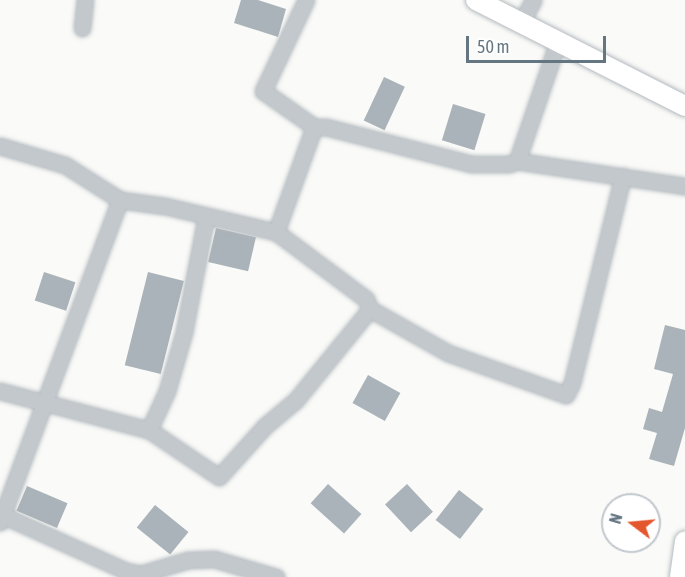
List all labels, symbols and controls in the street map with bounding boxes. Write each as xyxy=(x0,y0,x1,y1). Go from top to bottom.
scale bar xyxy=(469,24,608,62)
text: 50 m xyxy=(477,36,509,57)
north arrow xyxy=(601,493,661,553)
text: N xyxy=(606,512,626,526)

